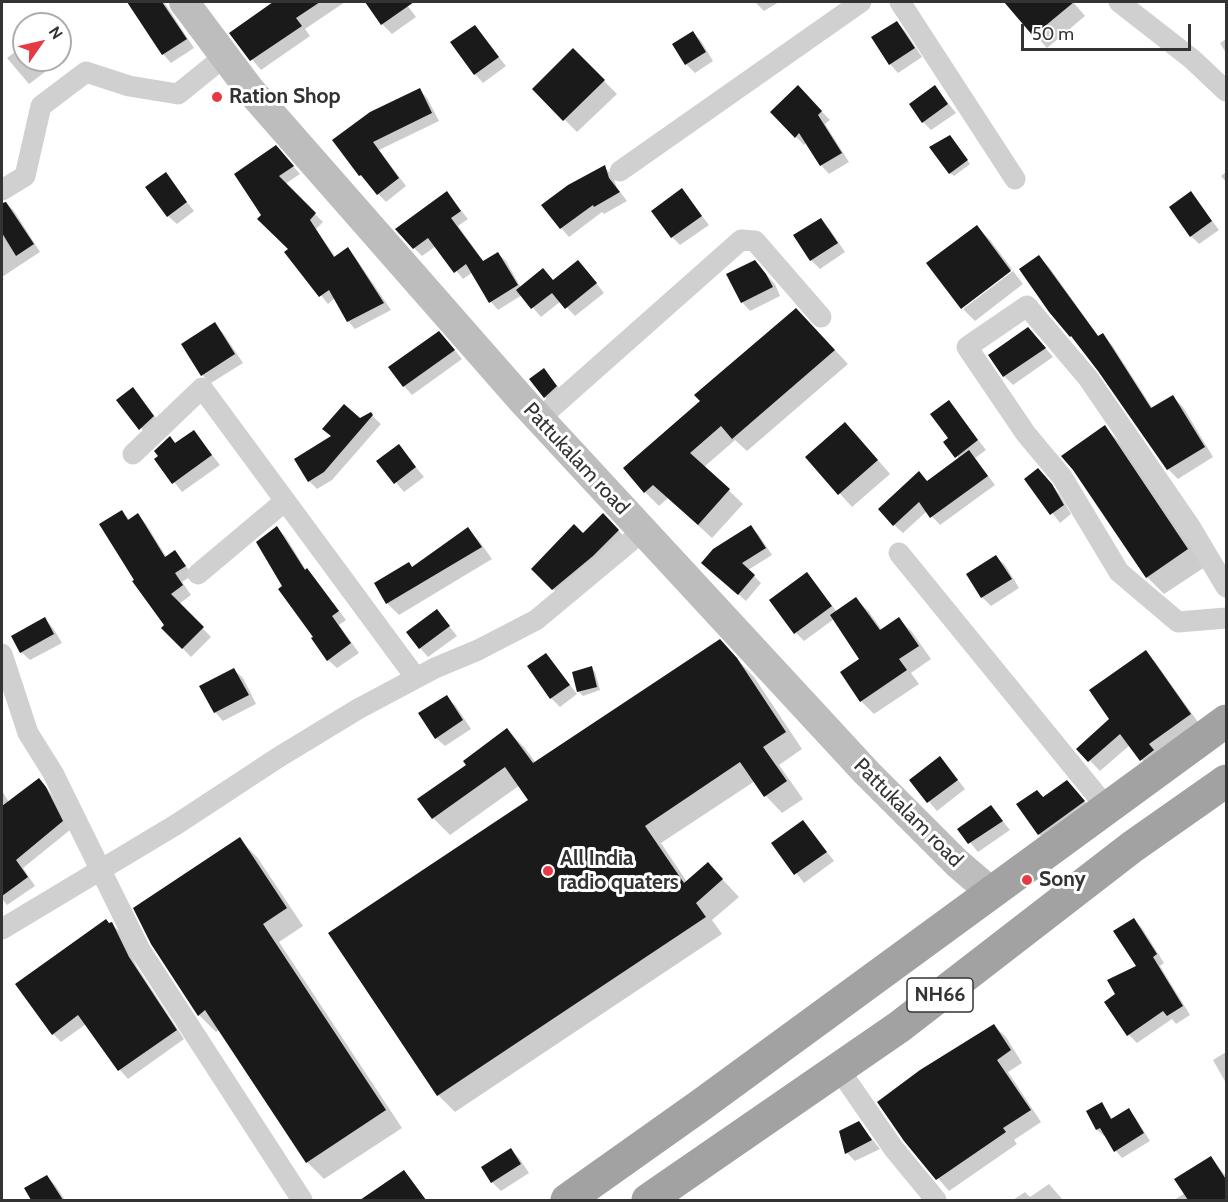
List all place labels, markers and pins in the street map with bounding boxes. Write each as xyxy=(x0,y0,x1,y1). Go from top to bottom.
place label: Ration Shop xyxy=(229,84,340,110)
marker: Ration Shop xyxy=(210,90,224,104)
place label: All India radio quaters xyxy=(560,846,679,896)
marker: All India radio quaters xyxy=(541,864,555,878)
place label: Sony xyxy=(1039,867,1086,893)
marker: Sony xyxy=(1020,873,1034,887)

